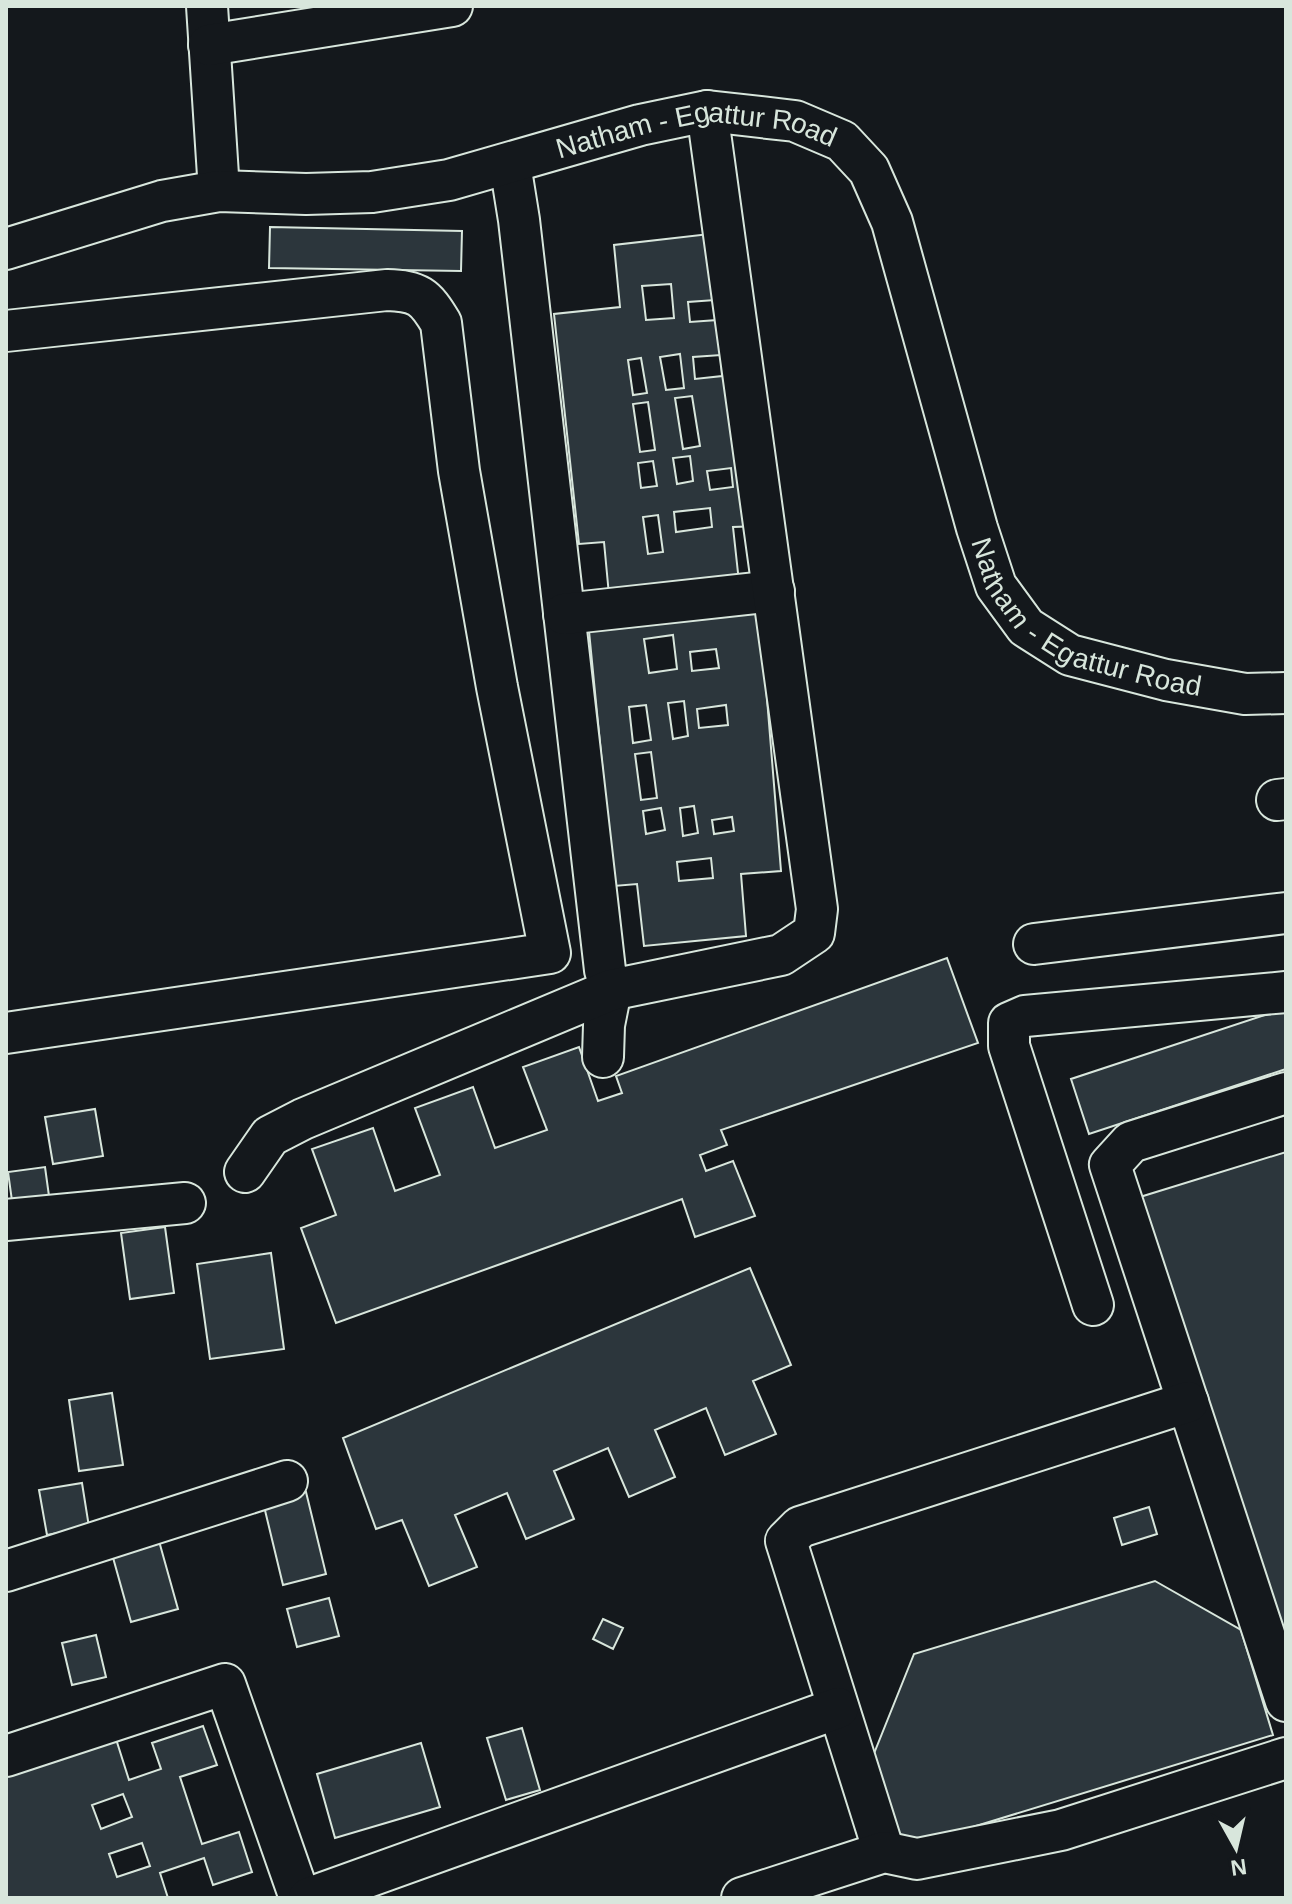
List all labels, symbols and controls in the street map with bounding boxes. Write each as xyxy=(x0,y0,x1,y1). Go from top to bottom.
street label: Natham - Egattur Road xyxy=(552,96,841,164)
street label: Natham - Egattur Road xyxy=(965,534,1204,702)
north arrow xyxy=(1196,1808,1276,1888)
text: N xyxy=(1229,1854,1248,1881)

